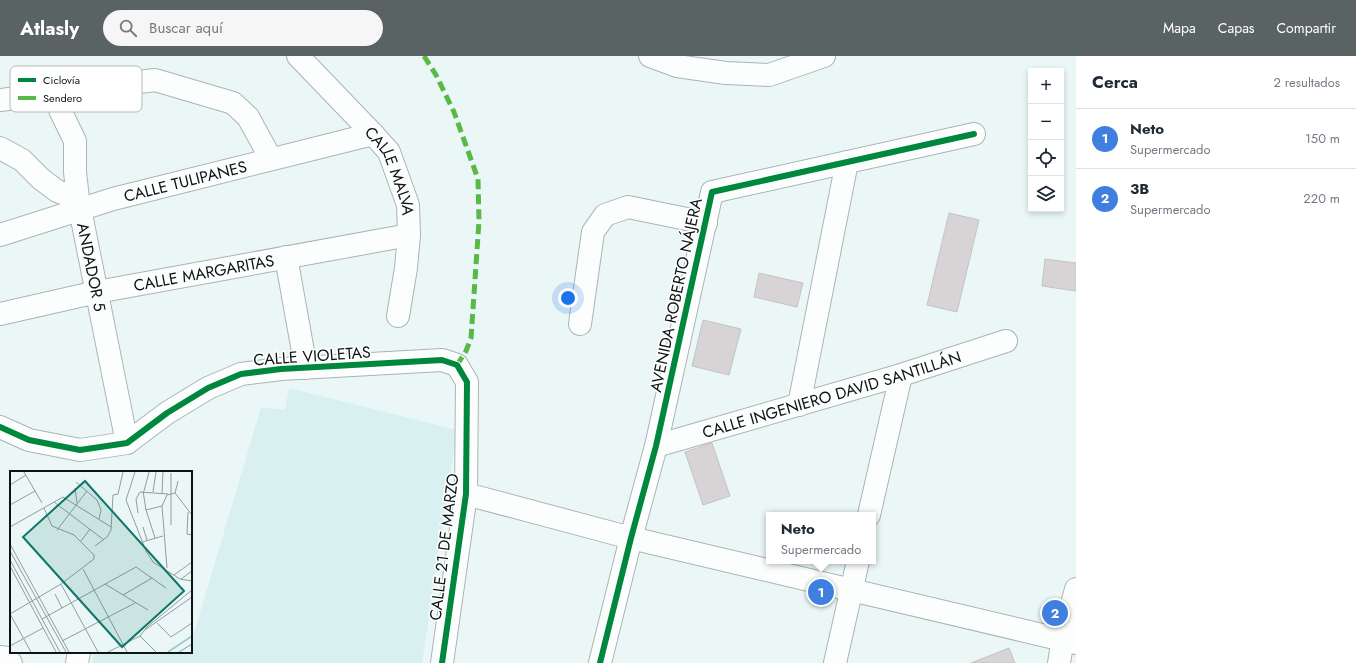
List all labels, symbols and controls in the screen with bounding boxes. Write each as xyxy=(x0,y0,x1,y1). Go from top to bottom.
search box xyxy=(103,10,383,46)
text: Atlasly xyxy=(20,15,79,42)
icon: search xyxy=(117,17,139,39)
text: Buscar aquí xyxy=(149,17,223,39)
text: Mapa xyxy=(1163,18,1196,38)
text: Capas xyxy=(1218,18,1255,38)
text: Compartir xyxy=(1277,18,1336,38)
legend xyxy=(10,66,142,112)
map controls xyxy=(1028,68,1064,212)
button: + xyxy=(1028,68,1064,104)
text: Cerca xyxy=(1092,70,1138,94)
text: Ciclovía xyxy=(43,72,80,88)
text: 2 resultados xyxy=(1274,73,1340,92)
text: Sendero xyxy=(43,90,82,106)
button: − xyxy=(1028,104,1064,140)
text: Neto xyxy=(1130,118,1164,140)
street label: CALLE MALVA xyxy=(360,121,420,216)
text: 1 xyxy=(1102,129,1108,148)
text: 150 m xyxy=(1305,129,1340,148)
button: locate xyxy=(1028,140,1064,176)
text: Supermercado xyxy=(1130,140,1211,159)
street label: CALLE TULIPANES xyxy=(121,154,249,207)
button: layers xyxy=(1028,176,1064,212)
text: 3B xyxy=(1130,178,1149,200)
text: 2 xyxy=(1101,189,1109,208)
text: 220 m xyxy=(1303,189,1340,208)
street label: AVENIDA ROBERTO NÁJERA xyxy=(644,195,708,394)
text: Supermercado xyxy=(1130,200,1211,219)
street label: ANDADOR 5 xyxy=(72,221,112,314)
street label: CALLE MARGARITAS xyxy=(132,248,276,297)
your location xyxy=(558,288,578,308)
street label: CALLE VIOLETAS xyxy=(253,340,372,372)
street label: CALLE INGENIERO DAVID SANTILLÁN xyxy=(699,345,964,444)
inset map xyxy=(10,471,192,653)
street label: CALLE 21 DE MARZO xyxy=(424,472,464,622)
popup xyxy=(766,512,876,564)
text: Neto xyxy=(781,518,815,540)
text: Supermercado xyxy=(781,540,861,559)
pin: 1 xyxy=(808,577,834,607)
pin: 2 xyxy=(1042,598,1068,628)

